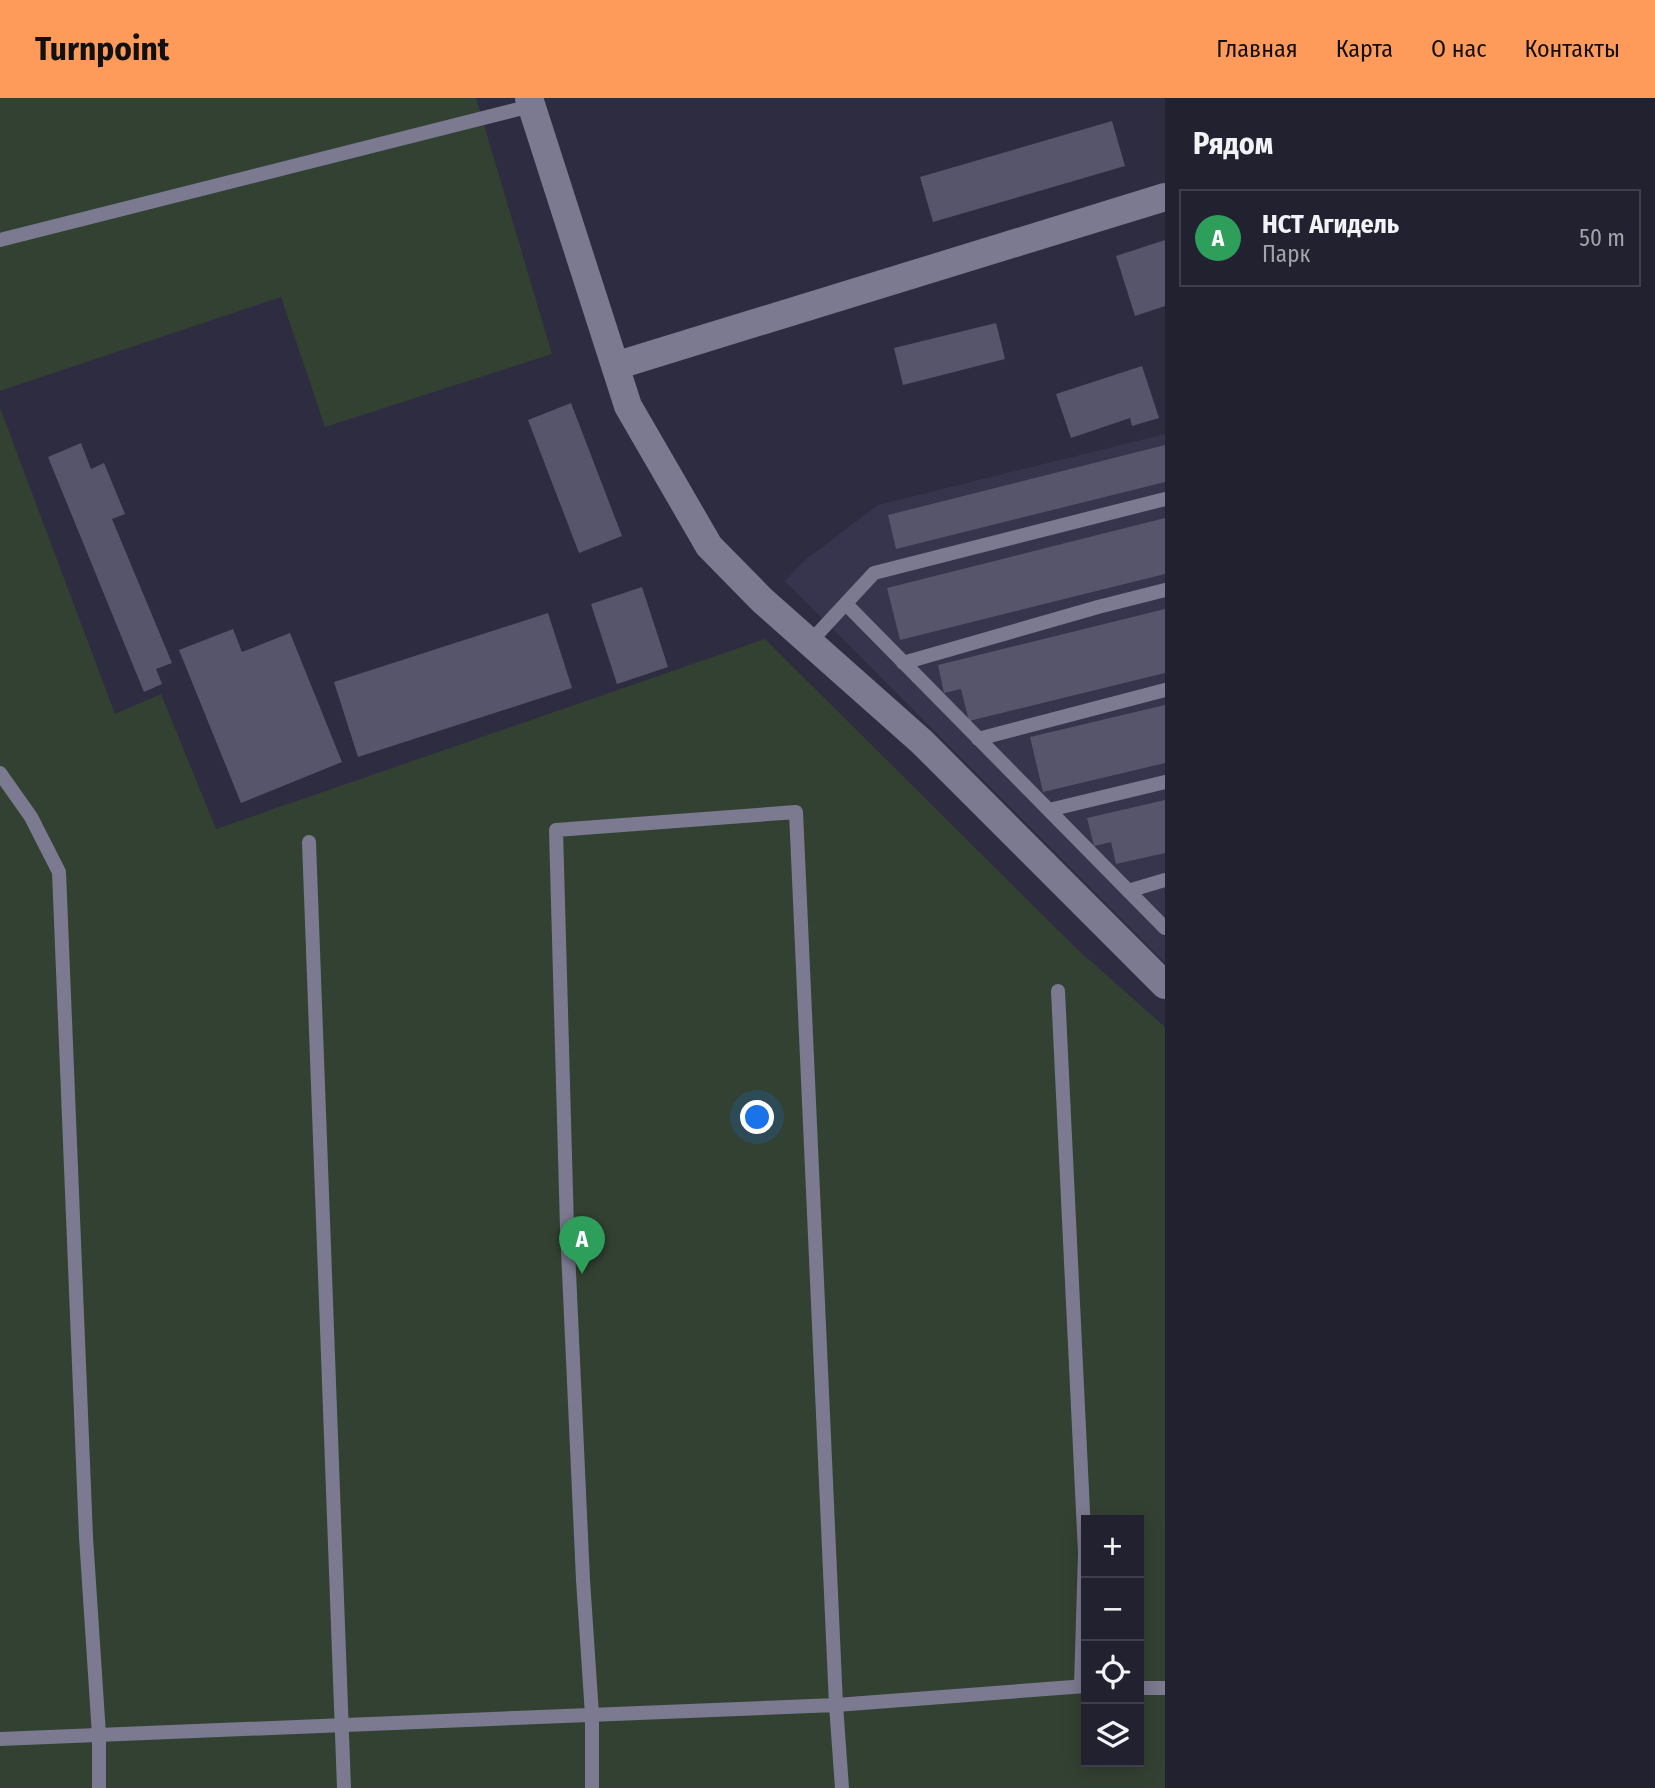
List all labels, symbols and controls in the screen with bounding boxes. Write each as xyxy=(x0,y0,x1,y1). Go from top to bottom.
text: Turnpoint xyxy=(35,29,169,69)
text: Главная xyxy=(1216,35,1298,63)
text: Карта xyxy=(1336,35,1393,63)
text: О нас xyxy=(1431,35,1486,63)
text: Контакты xyxy=(1524,35,1620,63)
text: Рядом xyxy=(1193,126,1273,162)
text: НСТ Агидель xyxy=(1262,209,1399,240)
text: A xyxy=(1212,224,1224,252)
text: 50 m xyxy=(1579,224,1625,252)
text: Парк xyxy=(1262,240,1310,268)
your location xyxy=(740,1100,774,1134)
pin: A xyxy=(559,1216,605,1274)
map controls xyxy=(1081,1515,1144,1767)
button: + xyxy=(1081,1515,1144,1578)
button: − xyxy=(1081,1578,1144,1641)
button: locate xyxy=(1081,1641,1144,1704)
button: layers xyxy=(1081,1704,1144,1767)

